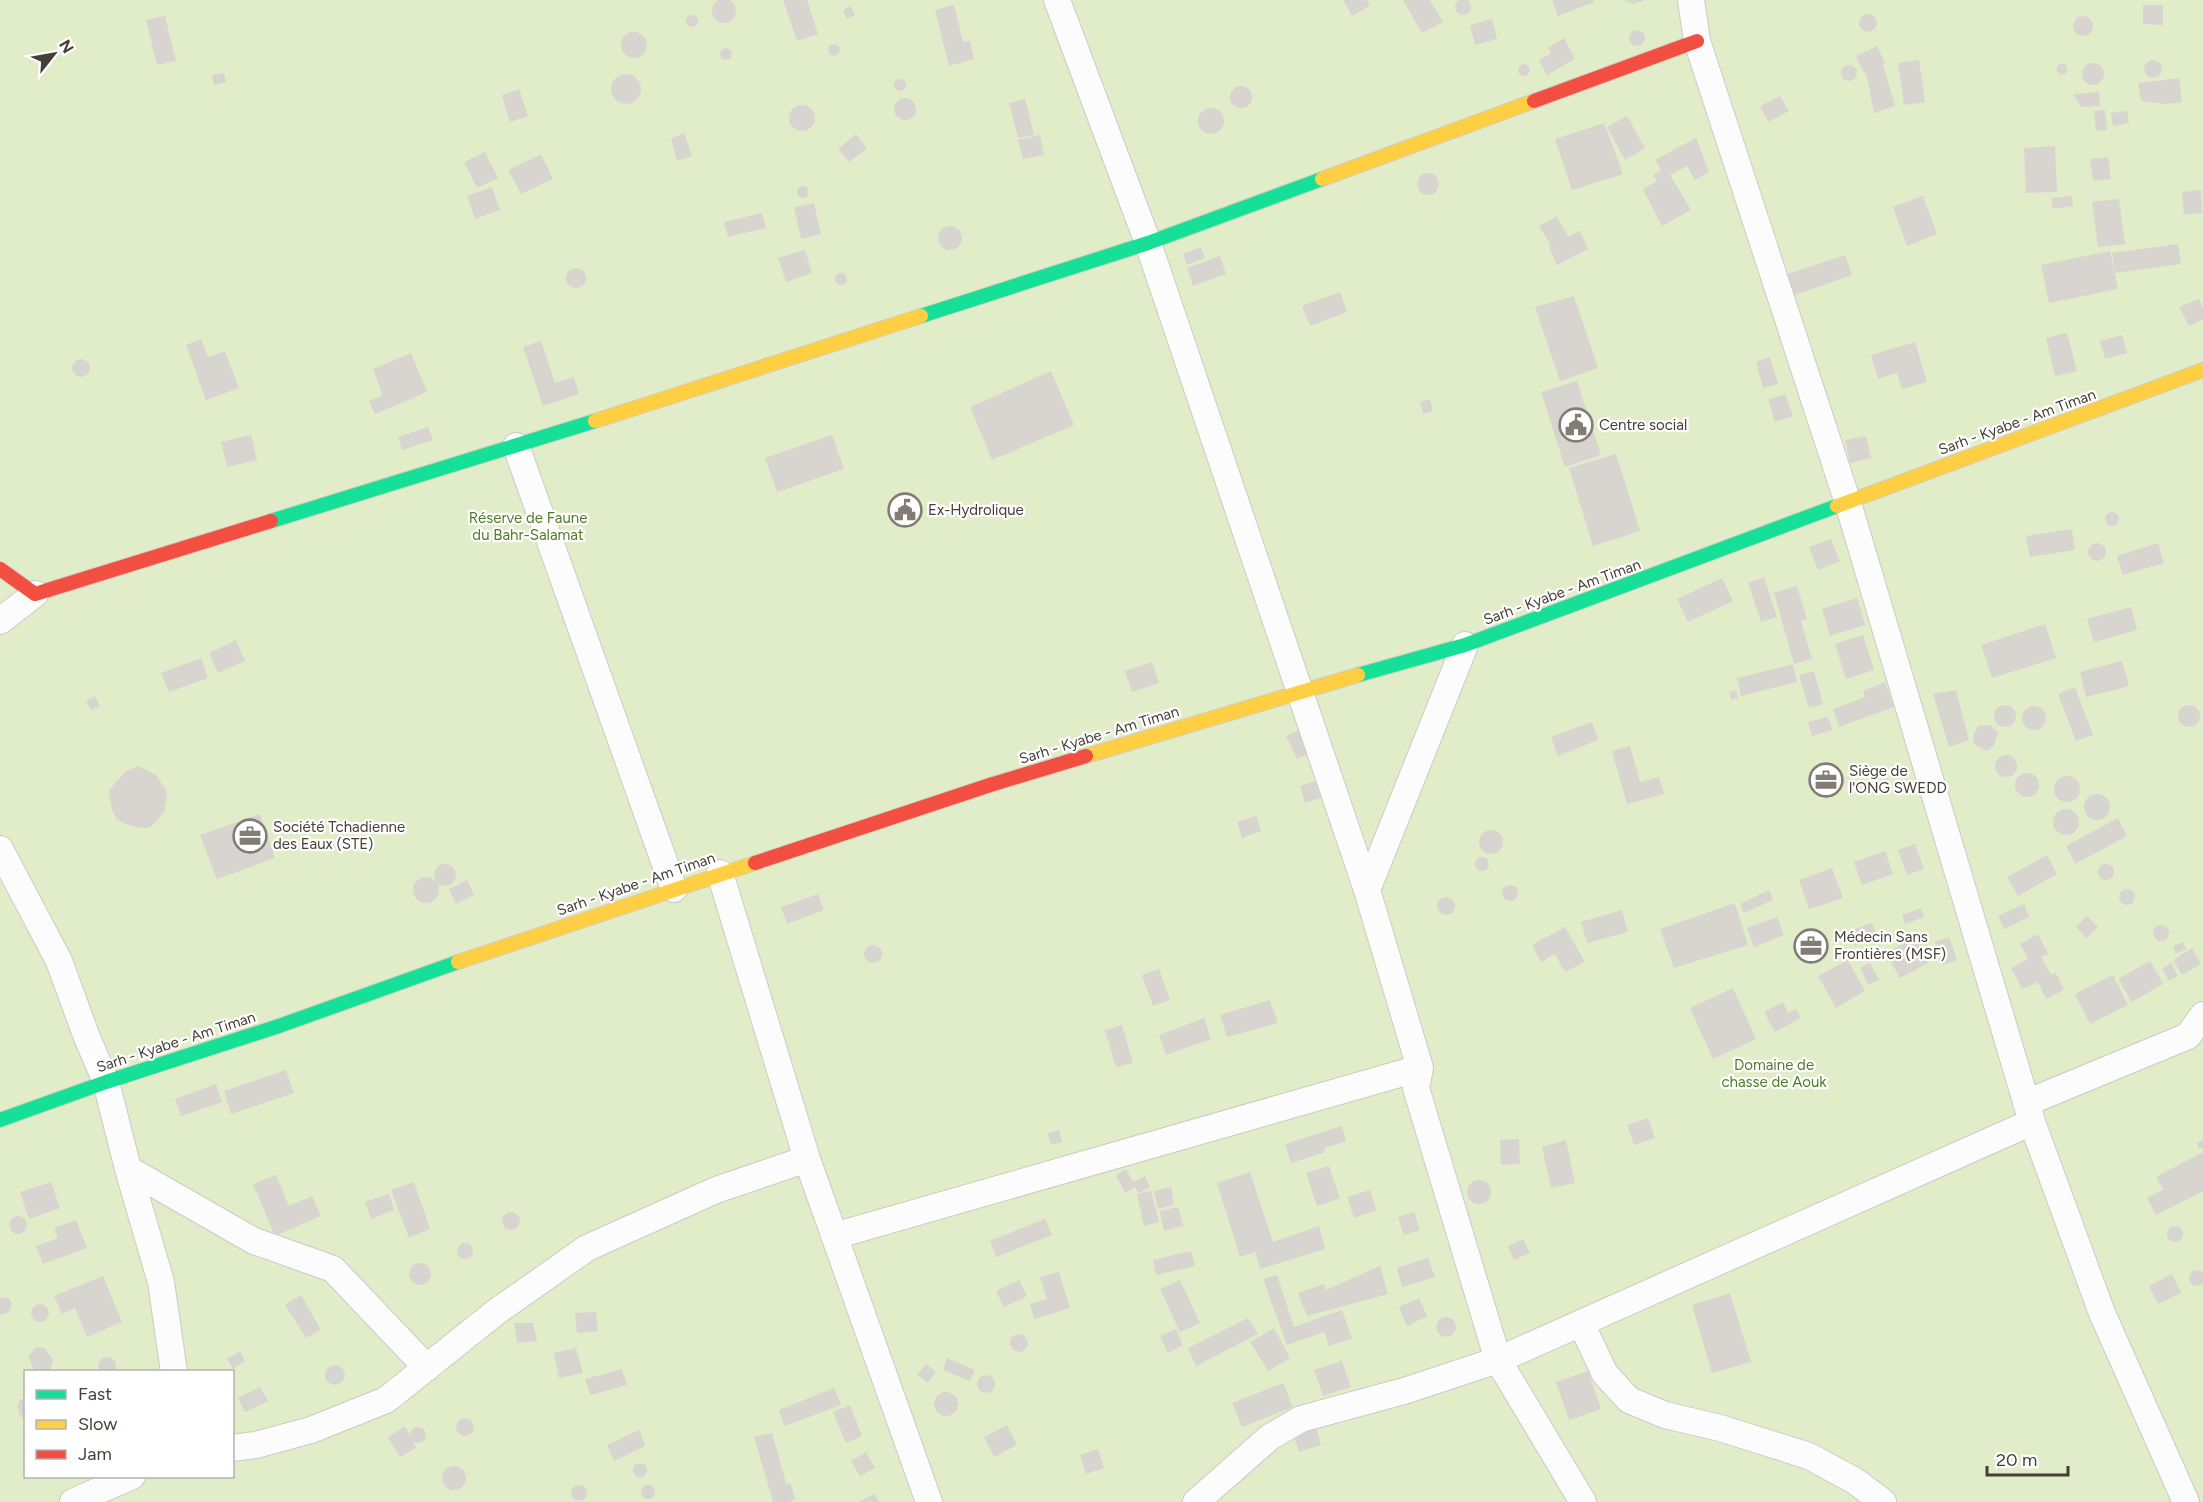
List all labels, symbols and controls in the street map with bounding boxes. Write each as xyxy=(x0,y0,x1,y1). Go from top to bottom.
north arrow xyxy=(24,24,84,84)
text: N xyxy=(55,36,78,57)
street label: Sarh - Kyabe - Am Timan xyxy=(1936,385,2098,459)
public building icon: Centre social xyxy=(1558,407,1594,443)
place label: Centre social xyxy=(1599,416,1687,434)
public building icon: Ex-Hydrolique xyxy=(887,492,923,528)
place label: Ex-Hydrolique xyxy=(928,501,1024,519)
park label: Réserve de Faune du Bahr-Salamat xyxy=(469,509,587,544)
street label: Sarh - Kyabe - Am Timan xyxy=(1481,555,1643,629)
street label: Sarh - Kyabe - Am Timan xyxy=(1017,702,1181,768)
office icon: Siège de l'ONG SWEDD xyxy=(1808,762,1844,798)
place label: Siège de l'ONG SWEDD xyxy=(1849,762,1947,797)
office icon: Société Tchadienne des Eaux (STE) xyxy=(232,818,268,854)
place label: Société Tchadienne des Eaux (STE) xyxy=(273,818,405,853)
street label: Sarh - Kyabe - Am Timan xyxy=(555,848,717,920)
office icon: Médecin Sans Frontières (MSF) xyxy=(1793,928,1829,964)
place label: Médecin Sans Frontières (MSF) xyxy=(1834,928,1946,963)
street label: Sarh - Kyabe - Am Timan xyxy=(94,1008,258,1076)
park label: Domaine de chasse de Aouk xyxy=(1721,1056,1827,1091)
legend xyxy=(24,1370,234,1478)
text: Fast xyxy=(78,1383,112,1405)
text: Slow xyxy=(78,1413,117,1435)
scale bar xyxy=(1987,1439,2068,1477)
text: Jam xyxy=(78,1443,112,1465)
text: 20 m xyxy=(1996,1449,2037,1471)

